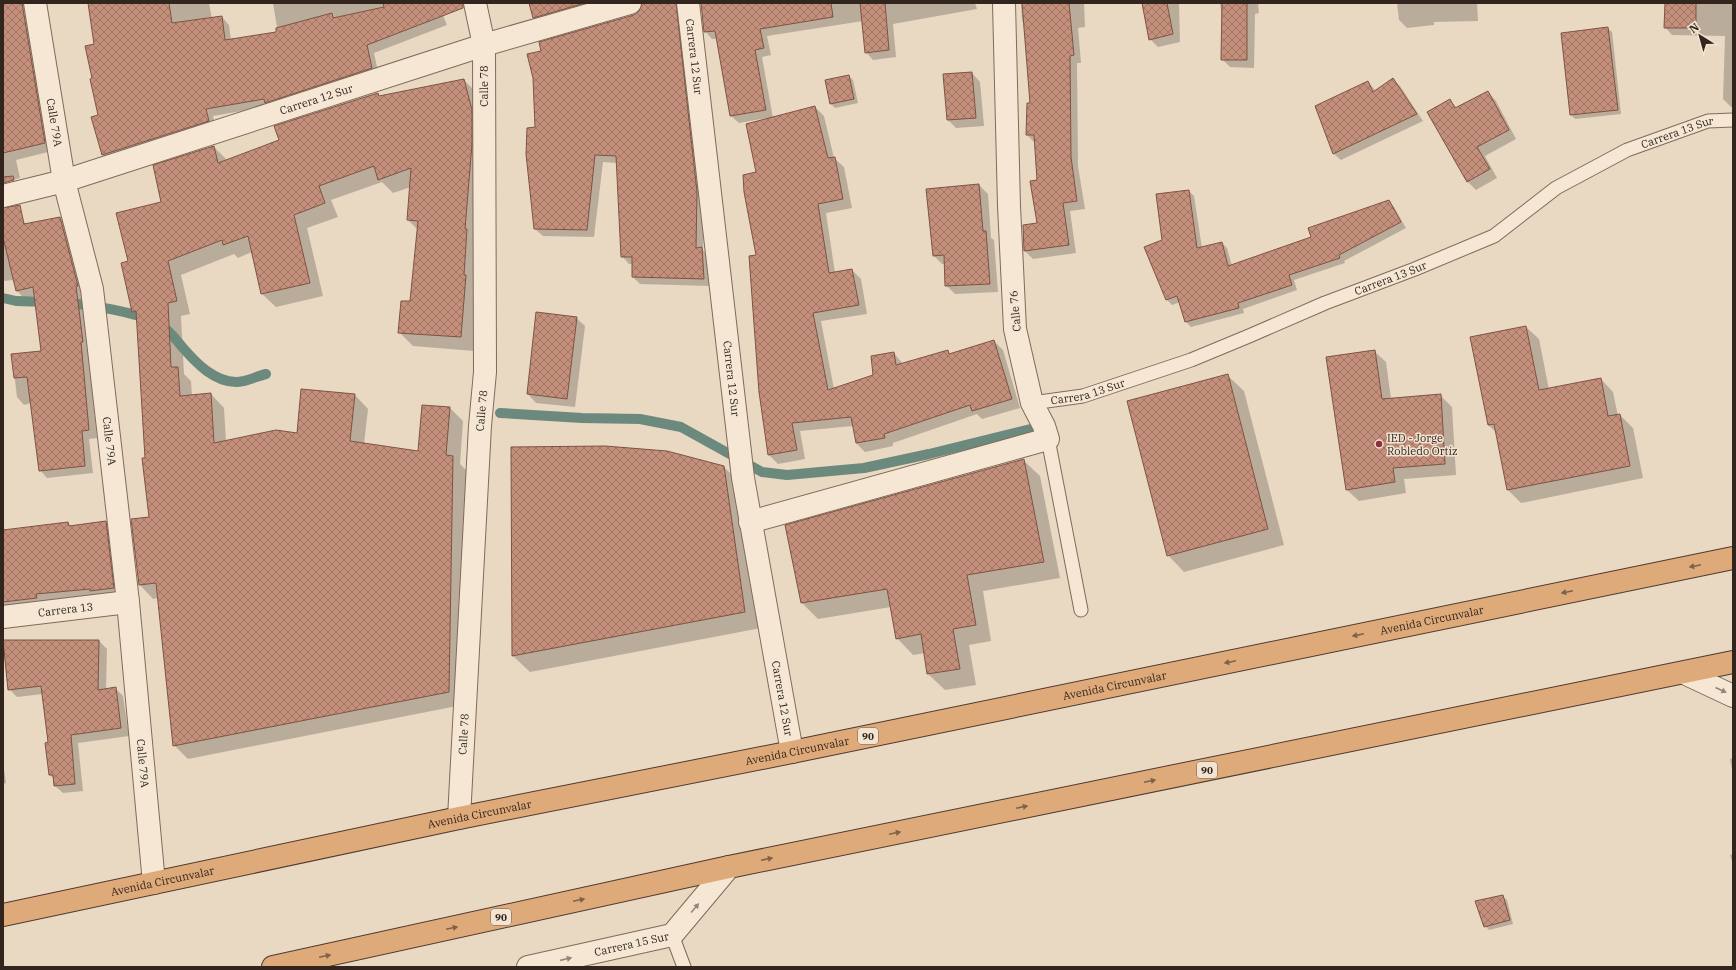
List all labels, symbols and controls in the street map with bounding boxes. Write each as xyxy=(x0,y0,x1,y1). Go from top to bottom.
north arrow xyxy=(1680,16,1720,56)
street label: Carrera 12 Sur xyxy=(683,18,706,95)
text: N xyxy=(1686,20,1702,36)
street label: Calle 78 xyxy=(477,65,491,107)
street label: Carrera 12 Sur xyxy=(278,81,355,118)
street label: Calle 79A xyxy=(44,97,65,148)
street label: Carrera 13 Sur xyxy=(1639,114,1714,151)
street label: Carrera 13 Sur xyxy=(1352,258,1429,298)
street label: Calle 76 xyxy=(1006,290,1024,332)
street label: Carrera 12 Sur xyxy=(720,340,743,417)
street label: Carrera 13 Sur xyxy=(1050,376,1127,407)
street label: Calle 78 xyxy=(473,389,490,432)
street label: Calle 79A xyxy=(100,416,119,467)
place label: IED - Jorge Robledo Ortíz xyxy=(1387,431,1458,458)
marker: IED - Jorge Robledo Ortíz xyxy=(1374,439,1384,449)
one-way arrow xyxy=(1689,564,1701,570)
one-way arrow xyxy=(1561,590,1574,596)
street label: Carrera 13 xyxy=(37,599,94,620)
street label: Avenida Circunvalar xyxy=(1379,603,1485,638)
one-way arrow xyxy=(1352,633,1364,639)
one-way arrow xyxy=(1224,659,1237,665)
street label: Carrera 12 Sur xyxy=(769,660,796,737)
street label: Avenida Circunvalar xyxy=(1061,668,1168,703)
one-way arrow xyxy=(1715,687,1727,693)
street label: Calle 78 xyxy=(455,713,472,755)
road number: 90 xyxy=(858,728,878,744)
street label: Avenida Circunvalar xyxy=(744,733,850,768)
street label: Calle 79A xyxy=(134,738,152,789)
road number: 90 xyxy=(1197,762,1217,778)
one-way arrow xyxy=(1143,778,1156,784)
street label: Avenida Circunvalar xyxy=(426,797,533,832)
one-way arrow xyxy=(1016,804,1028,810)
one-way arrow xyxy=(889,830,901,836)
one-way arrow xyxy=(761,856,774,862)
street label: Avenida Circunvalar xyxy=(109,863,216,899)
one-way arrow xyxy=(573,896,585,902)
one-way arrow xyxy=(690,903,699,913)
road number: 90 xyxy=(491,909,511,925)
one-way arrow xyxy=(446,924,458,930)
street label: Carrera 15 Sur xyxy=(593,929,670,959)
one-way arrow xyxy=(319,952,331,958)
one-way arrow xyxy=(560,955,572,961)

